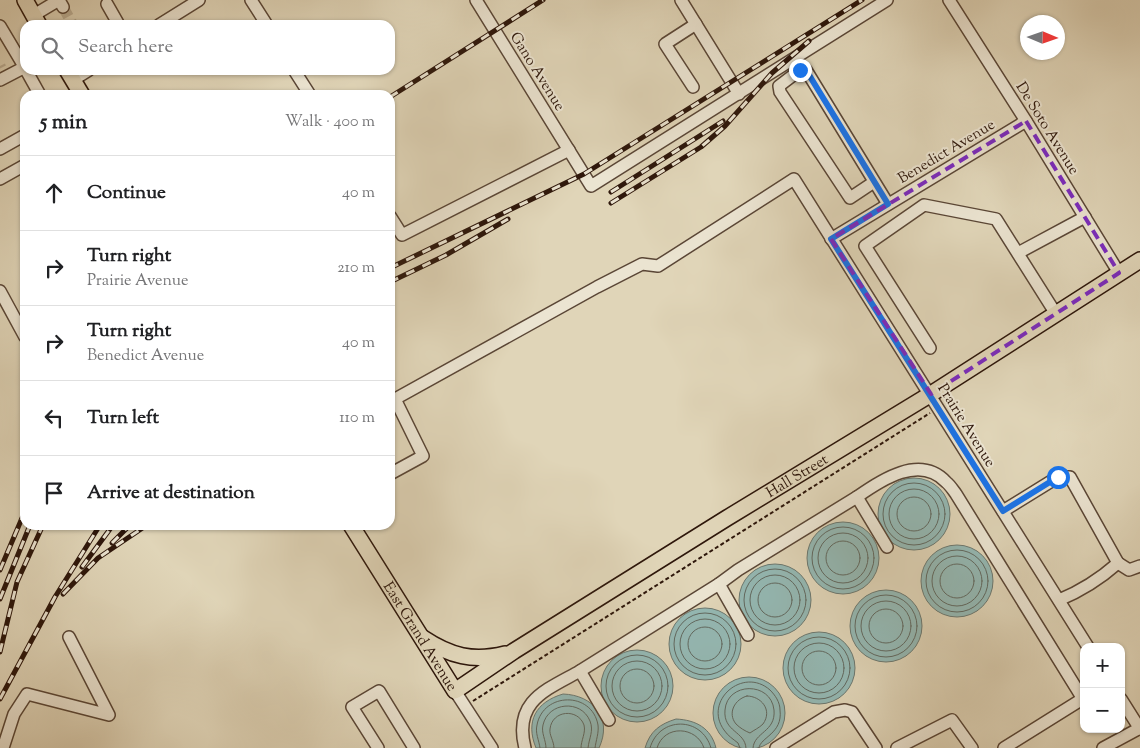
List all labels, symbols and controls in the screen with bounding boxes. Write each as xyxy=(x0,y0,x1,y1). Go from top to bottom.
north arrow xyxy=(1020,15,1065,60)
search box xyxy=(20,20,395,75)
street label: Gano Avenue xyxy=(504,28,569,115)
icon: search xyxy=(38,34,66,62)
text: Search here xyxy=(78,34,173,61)
route end xyxy=(789,59,812,82)
street label: De Soto Avenue xyxy=(1010,78,1084,179)
text: 5 min xyxy=(40,108,87,138)
text: Walk · 400 m xyxy=(285,111,375,134)
street label: Benedict Avenue xyxy=(894,115,999,190)
icon: ahead xyxy=(40,179,68,207)
text: Continue xyxy=(87,180,166,207)
text: 40 m xyxy=(342,182,375,205)
text: Turn right xyxy=(87,243,171,270)
icon: right xyxy=(40,254,68,282)
text: 210 m xyxy=(337,257,375,280)
text: Prairie Avenue xyxy=(87,270,188,293)
text: Turn right xyxy=(87,318,171,345)
icon: right xyxy=(40,329,68,357)
text: 40 m xyxy=(342,332,375,355)
text: Benedict Avenue xyxy=(87,345,204,368)
street label: Prairie Avenue xyxy=(932,380,1000,472)
icon: left xyxy=(40,404,68,432)
text: Turn left xyxy=(87,405,159,432)
text: 110 m xyxy=(339,407,375,430)
street label: Hall Street xyxy=(763,450,833,504)
route start xyxy=(1047,466,1070,489)
icon: arrive xyxy=(40,479,68,507)
text: Arrive at destination xyxy=(87,480,255,507)
street label: East Grand Avenue xyxy=(377,578,462,696)
map controls xyxy=(1080,643,1125,733)
button: + xyxy=(1080,643,1125,688)
button: − xyxy=(1080,688,1125,733)

